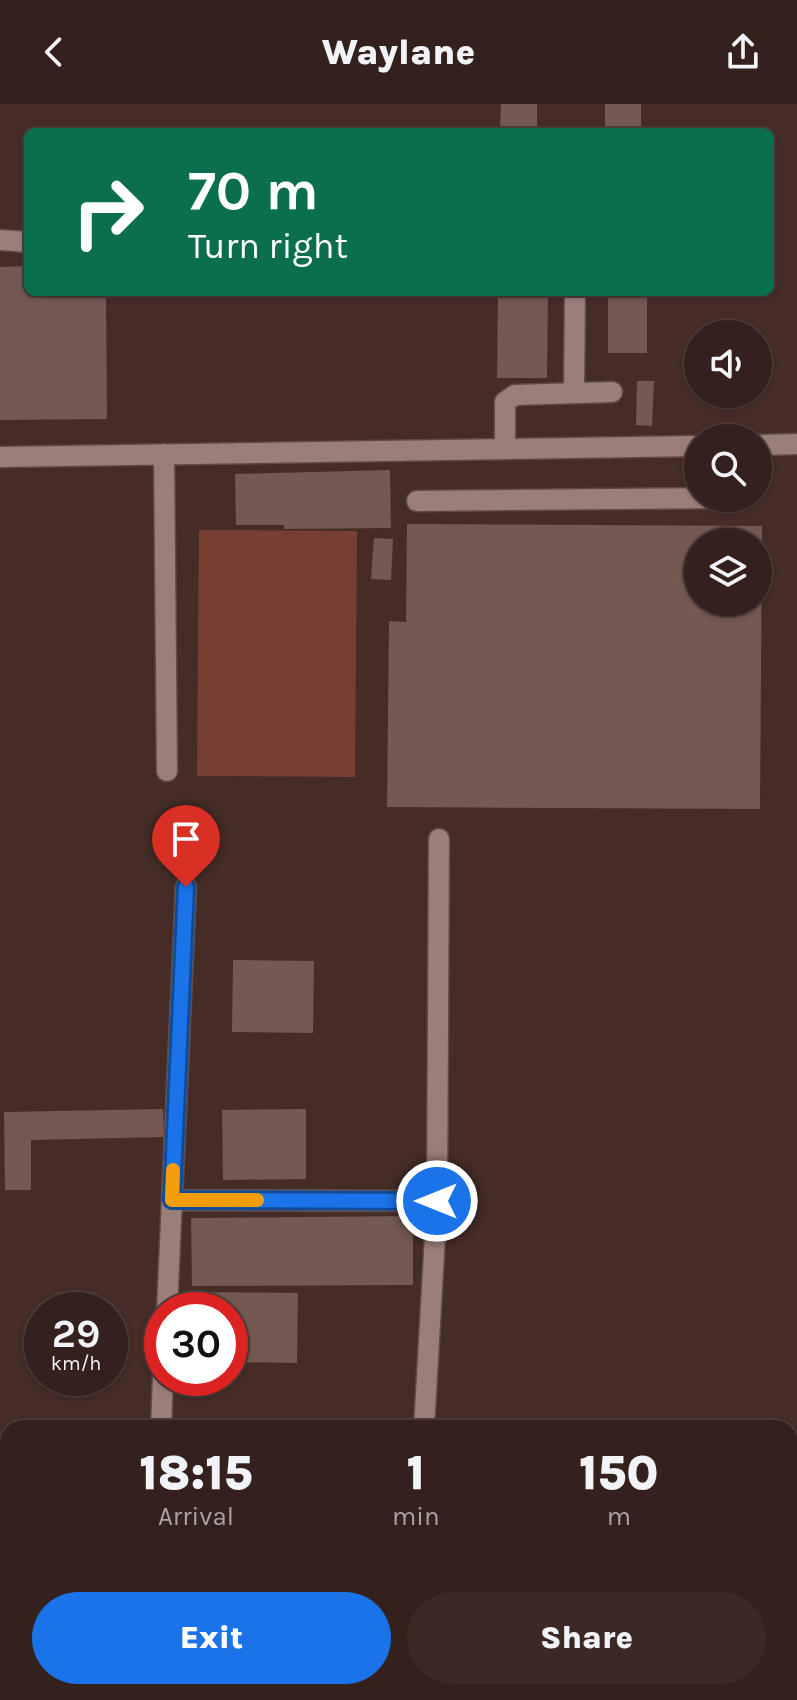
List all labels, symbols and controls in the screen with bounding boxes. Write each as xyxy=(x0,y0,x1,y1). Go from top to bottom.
icon: back xyxy=(32,30,76,74)
icon: share xyxy=(721,30,765,74)
text: Waylane xyxy=(322,31,475,73)
text: 70 m xyxy=(188,158,319,223)
icon: right xyxy=(56,160,160,264)
text: Turn right xyxy=(188,225,348,267)
map controls xyxy=(684,320,772,616)
button: sound xyxy=(684,320,772,408)
button: search xyxy=(684,424,772,512)
button: layers xyxy=(684,528,772,616)
pin xyxy=(152,805,220,887)
icon: arrive xyxy=(164,817,208,861)
position arrow xyxy=(395,1159,479,1243)
speed limit sign: 30 xyxy=(144,1292,248,1396)
text: 29 xyxy=(52,1310,100,1357)
text: km/h xyxy=(51,1352,101,1375)
text: 18:15 xyxy=(139,1445,253,1501)
text: 1 xyxy=(407,1445,425,1501)
text: 150 xyxy=(579,1445,659,1501)
text: Arrival xyxy=(158,1501,234,1532)
text: min xyxy=(392,1501,440,1532)
text: m xyxy=(607,1501,631,1532)
button: Exit xyxy=(32,1592,391,1684)
button: Share xyxy=(407,1592,766,1684)

